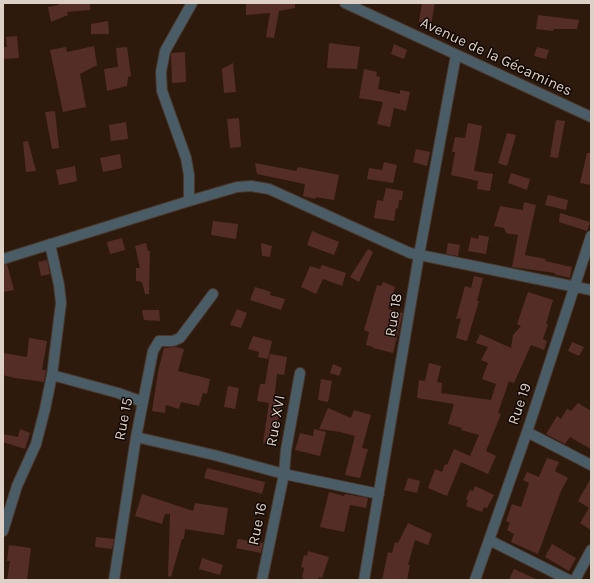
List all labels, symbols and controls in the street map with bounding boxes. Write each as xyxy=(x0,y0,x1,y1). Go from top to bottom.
street label: Avenue de la Gécamines xyxy=(417,14,575,100)
street label: Rue 18 xyxy=(382,292,406,338)
street label: Rue 19 xyxy=(504,381,536,427)
street label: Rue XVI xyxy=(263,394,289,448)
street label: Rue 15 xyxy=(111,396,137,442)
street label: Rue 16 xyxy=(245,501,271,547)

